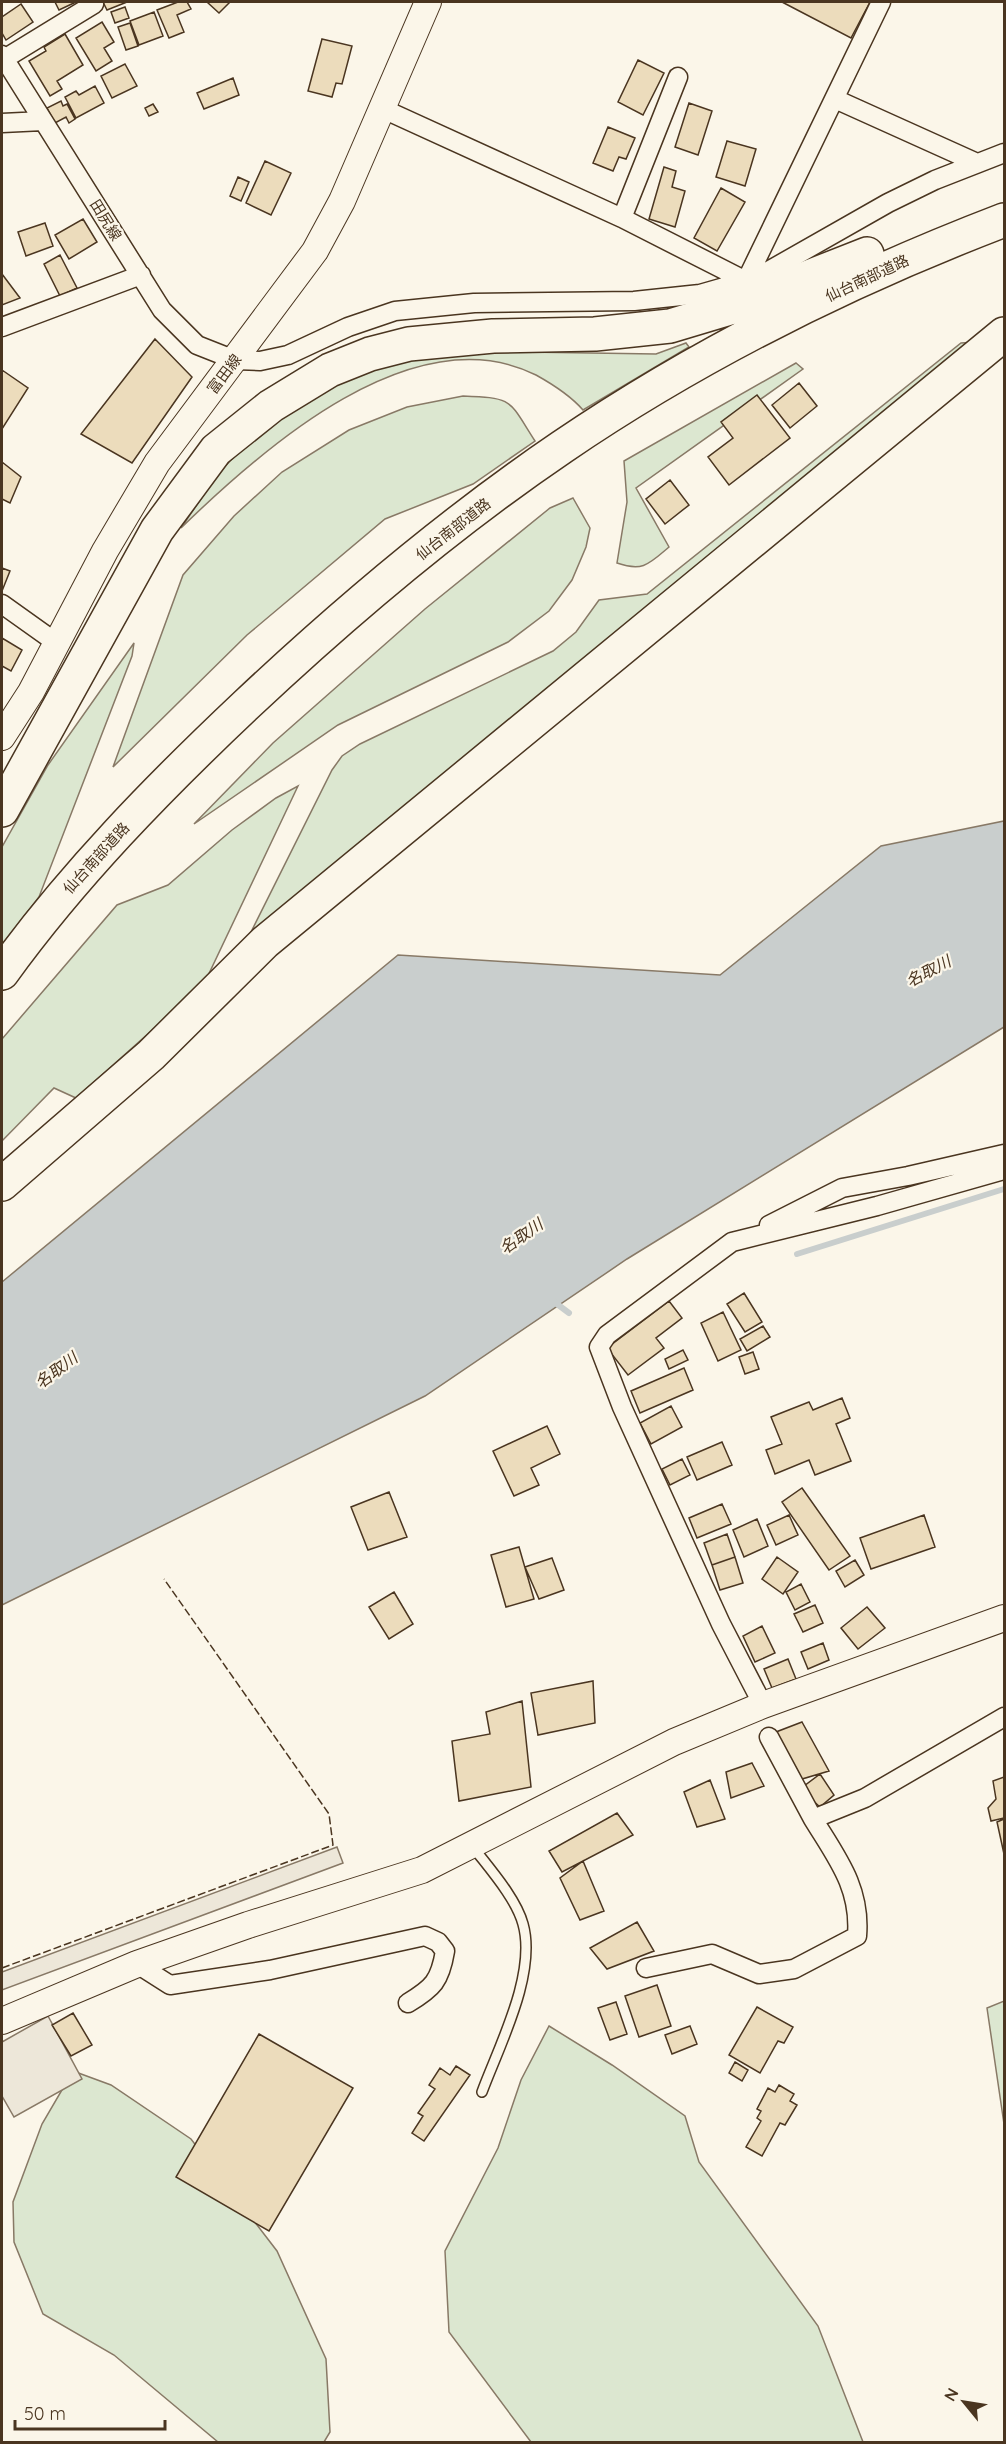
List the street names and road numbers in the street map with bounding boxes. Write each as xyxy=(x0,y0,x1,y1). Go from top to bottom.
street label: 田尻線 xyxy=(86,196,126,244)
street label: 仙台南部道路 xyxy=(822,250,912,306)
street label: 富田線 xyxy=(203,350,245,398)
street label: 仙台南部道路 xyxy=(412,494,494,564)
street label: 仙台南部道路 xyxy=(59,818,133,898)

